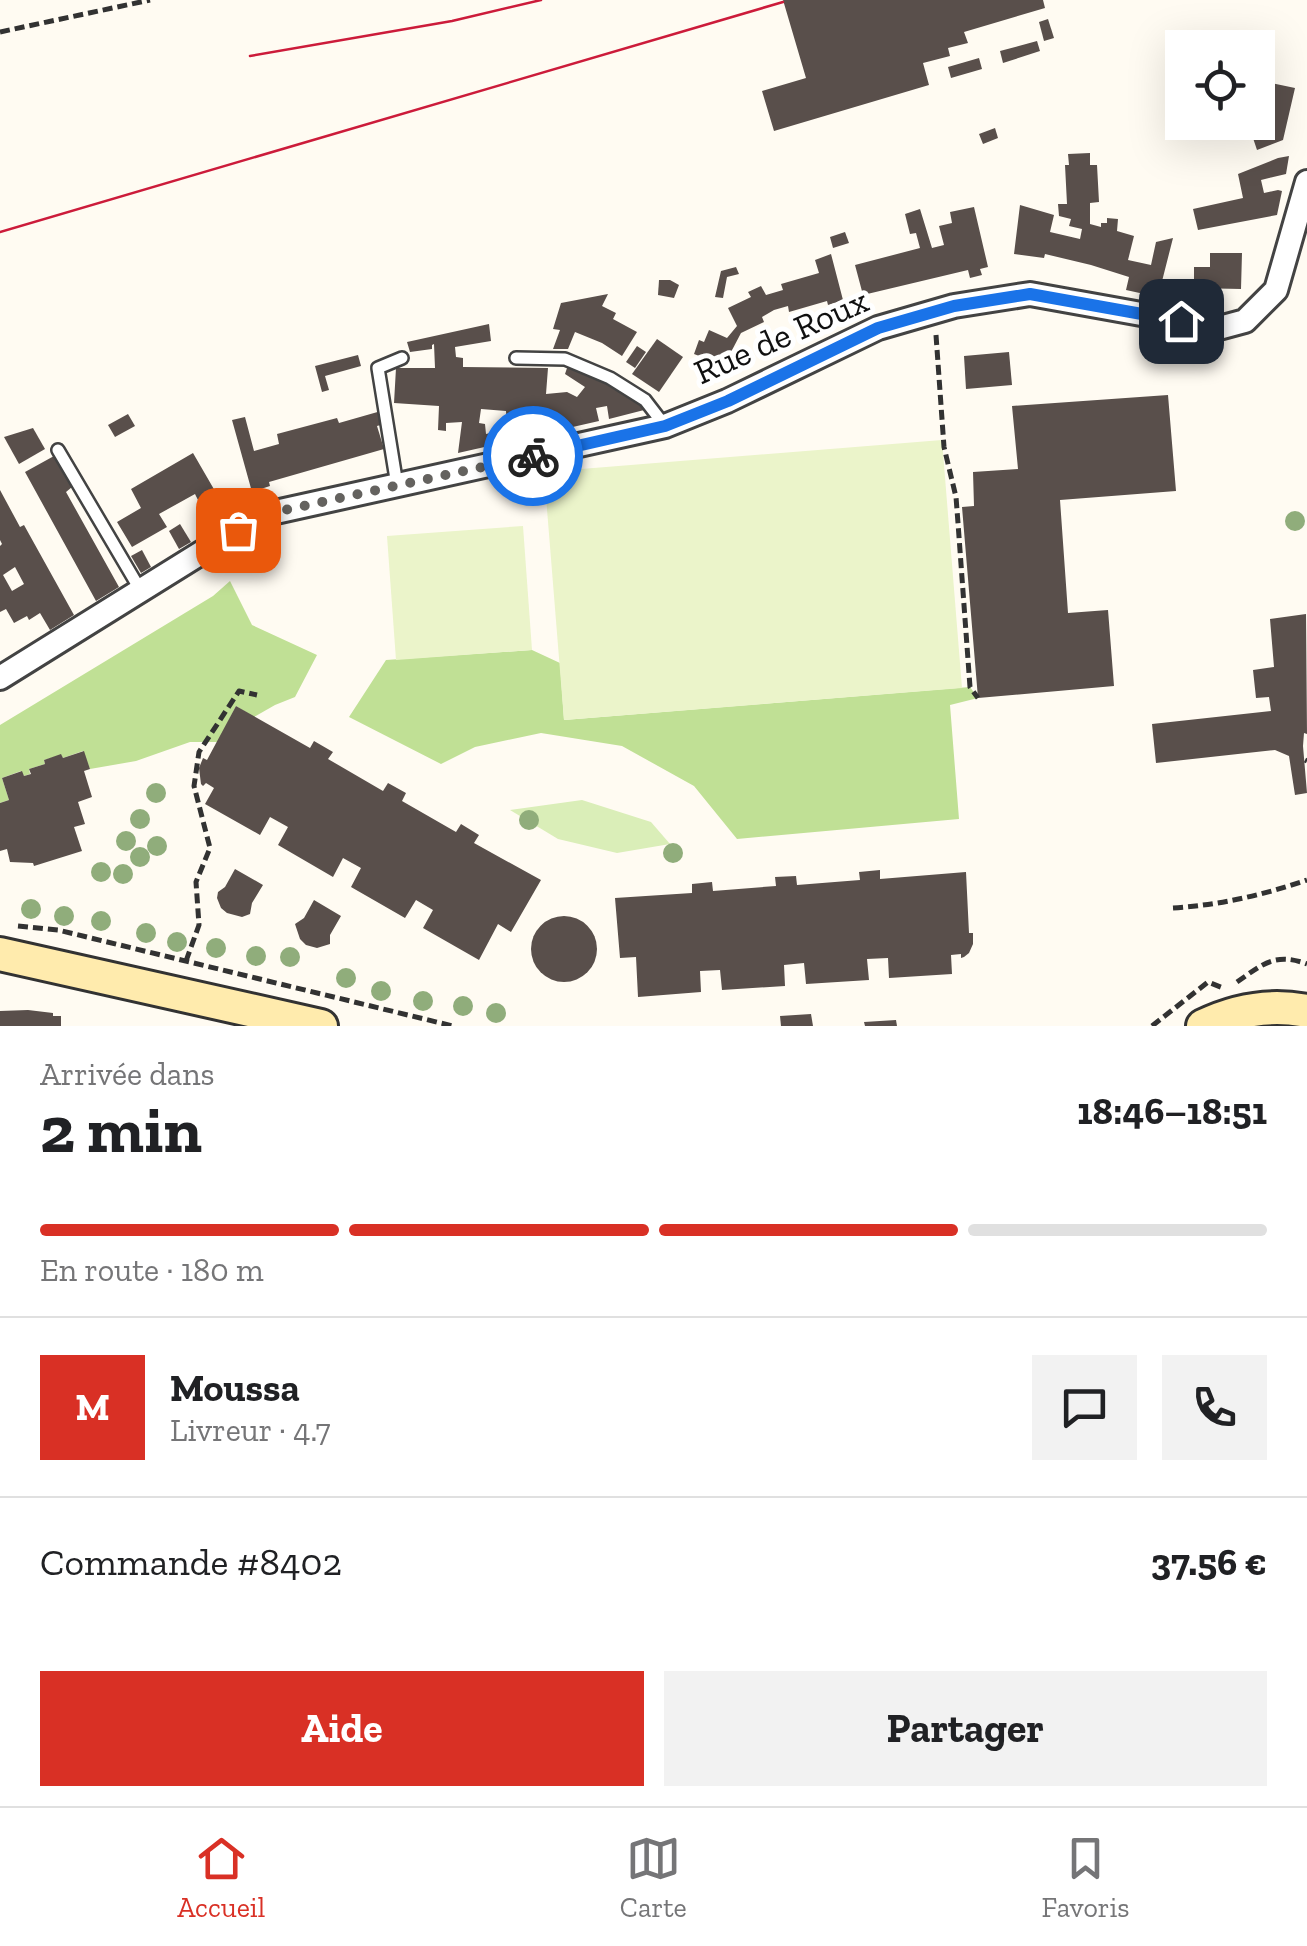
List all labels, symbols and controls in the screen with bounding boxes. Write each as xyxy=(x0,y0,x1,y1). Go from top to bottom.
map controls xyxy=(1165,30,1275,140)
button: locate xyxy=(1165,30,1275,140)
street label: Rue de Roux xyxy=(687,279,875,393)
pin xyxy=(1139,279,1224,364)
icon: home xyxy=(1154,294,1209,349)
courier xyxy=(483,406,583,506)
icon: bike xyxy=(506,429,561,484)
pin xyxy=(196,488,281,573)
icon: bag xyxy=(211,503,266,558)
text: Arrivée dans xyxy=(40,1055,215,1093)
text: 18:46–18:51 xyxy=(1077,1088,1267,1134)
text: 2 min xyxy=(40,1091,202,1169)
text: En route · 180 m xyxy=(40,1251,264,1289)
button: chat xyxy=(1032,1355,1137,1460)
button: phone xyxy=(1162,1355,1267,1460)
text: Moussa xyxy=(170,1365,300,1411)
text: M xyxy=(75,1384,110,1430)
text: Livreur · 4.7 xyxy=(170,1411,331,1449)
text: Commande #8402 xyxy=(40,1539,342,1585)
text: 37.56 € xyxy=(1151,1539,1267,1585)
button: Aide xyxy=(40,1671,644,1786)
button: Partager xyxy=(664,1671,1267,1786)
tab: Accueil xyxy=(177,1831,265,1924)
tab: Carte xyxy=(620,1831,687,1924)
tab: Favoris xyxy=(1041,1831,1130,1924)

